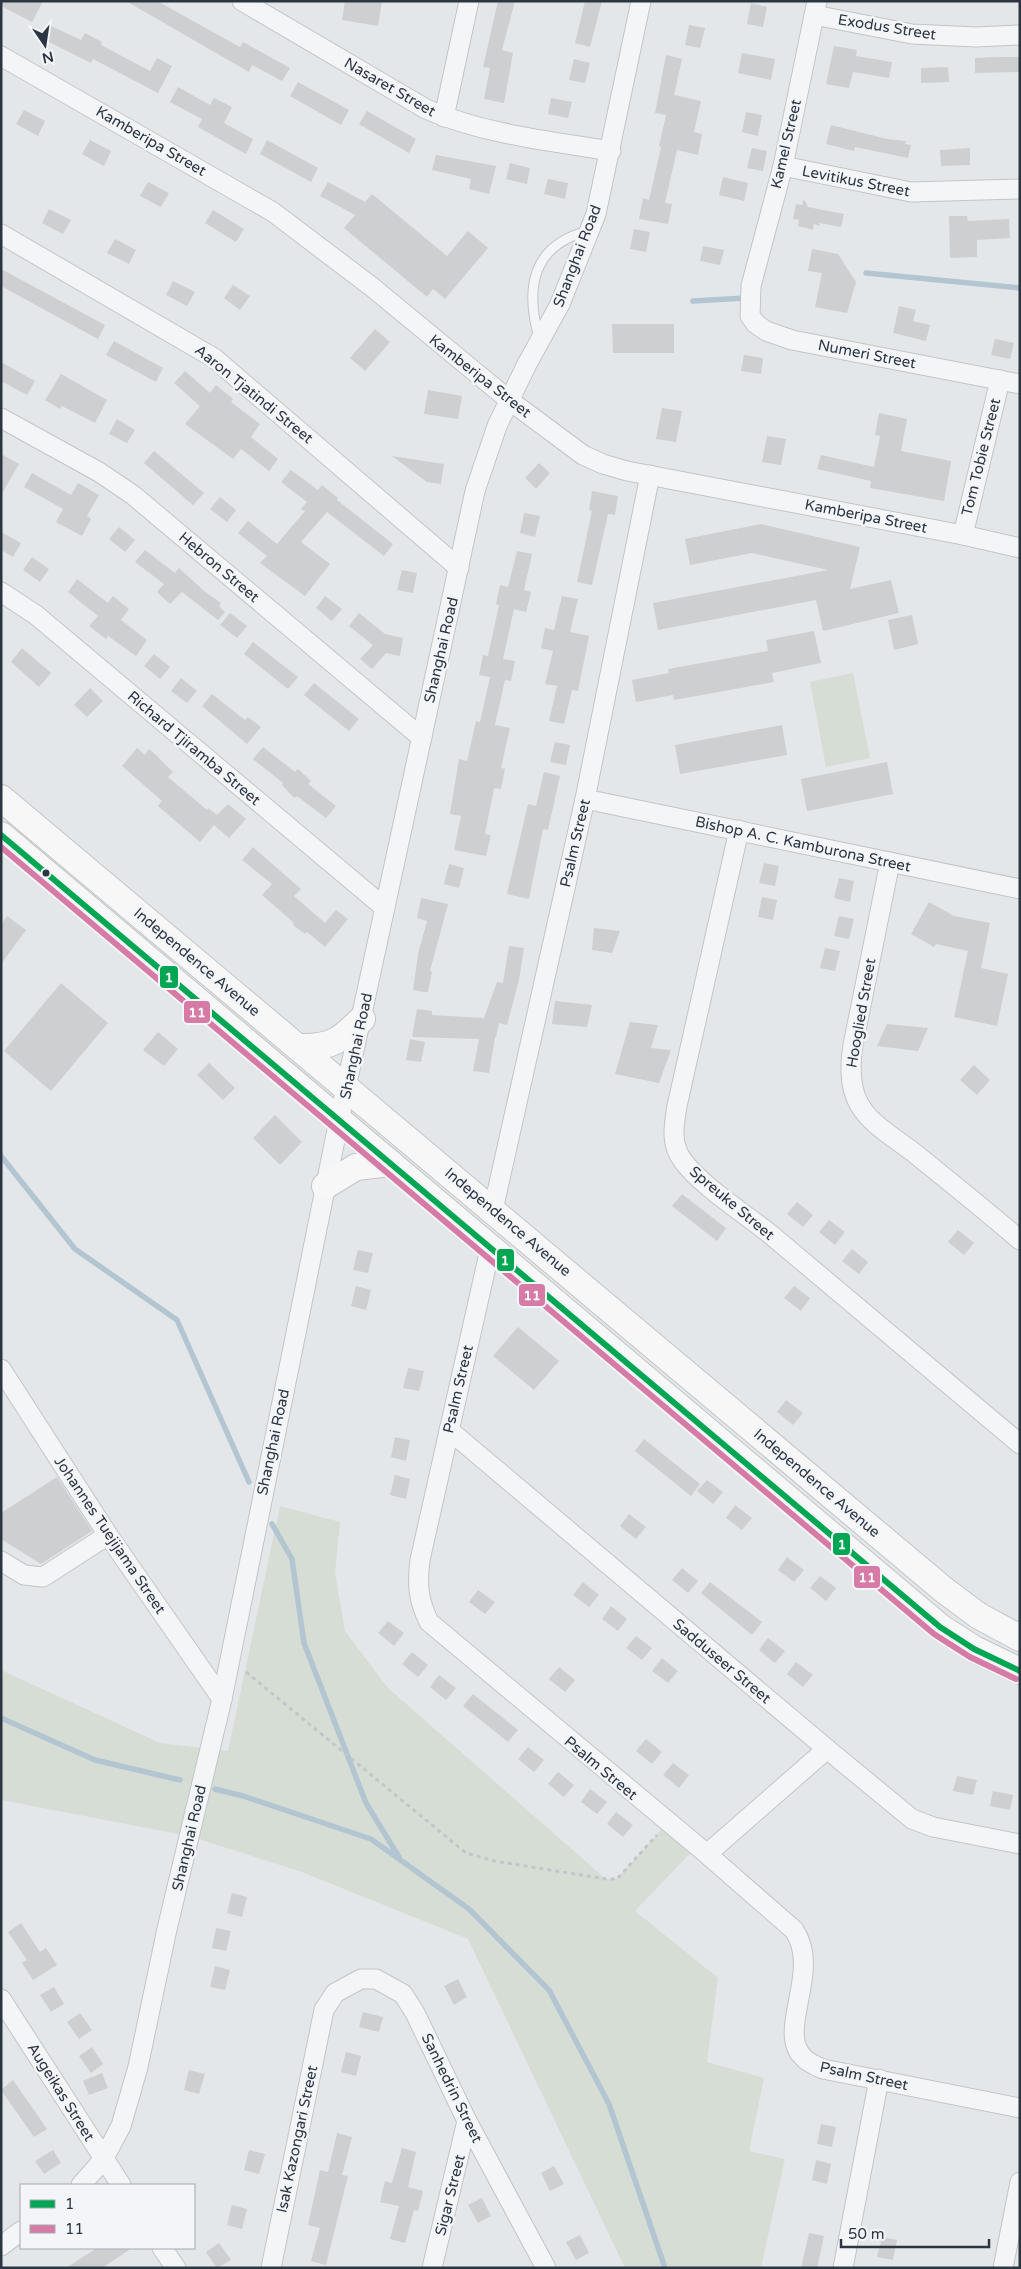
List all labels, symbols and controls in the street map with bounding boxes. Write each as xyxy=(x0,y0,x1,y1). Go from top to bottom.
street label: Exodus Street xyxy=(837,10,938,44)
north arrow xyxy=(20,20,70,70)
text: N xyxy=(40,48,55,67)
street label: Nasaret Street xyxy=(341,54,439,121)
street label: Kamel Street xyxy=(767,97,805,190)
street label: Kamberipa Street xyxy=(93,102,210,180)
street label: Levitikus Street xyxy=(801,162,912,200)
street label: Shanghai Road xyxy=(549,202,605,310)
street label: Kamberipa Street xyxy=(425,331,535,422)
street label: Numeri Street xyxy=(816,336,918,372)
street label: Aaron Tjatindi Street xyxy=(191,341,317,447)
street label: Tom Tobie Street xyxy=(958,396,1004,518)
street label: Kamberipa Street xyxy=(803,495,929,537)
street label: Hebron Street xyxy=(175,528,263,606)
street label: Shanghai Road xyxy=(420,595,462,705)
street label: Richard Tjiramba Street xyxy=(124,687,264,809)
street label: Psalm Street xyxy=(556,797,594,889)
street label: Bishop A. C. Kamburona Street xyxy=(694,812,913,876)
unlabelled marker xyxy=(41,868,51,878)
street label: Independence Avenue xyxy=(130,904,264,1020)
street label: Hooglied Street xyxy=(842,957,880,1069)
line badge: 1 xyxy=(159,965,179,989)
text: 1 xyxy=(165,969,173,986)
street label: Shanghai Road xyxy=(336,991,376,1101)
line badge: 11 xyxy=(183,1000,211,1024)
text: 11 xyxy=(188,1004,206,1021)
street label: Spreuke Street xyxy=(686,1162,778,1244)
street label: Independence Avenue xyxy=(441,1164,575,1280)
line badge: 1 xyxy=(496,1248,515,1272)
text: 1 xyxy=(501,1252,509,1269)
line badge: 11 xyxy=(518,1283,546,1307)
text: 11 xyxy=(523,1287,541,1304)
street label: Psalm Street xyxy=(439,1343,477,1435)
street label: Shanghai Road xyxy=(253,1387,293,1497)
street label: Independence Avenue xyxy=(750,1425,884,1541)
street label: Johannes Tuejijama Street xyxy=(50,1453,170,1617)
line badge: 1 xyxy=(832,1532,851,1556)
text: 1 xyxy=(838,1536,846,1553)
line badge: 11 xyxy=(853,1565,881,1589)
text: 11 xyxy=(858,1569,876,1586)
street label: Sadduseer Street xyxy=(669,1615,775,1707)
street label: Psalm Street xyxy=(561,1732,641,1804)
street label: Shanghai Road xyxy=(168,1783,210,1893)
street label: Sanhedrin Street xyxy=(418,2030,486,2146)
street label: Augeikas Street xyxy=(24,2040,99,2145)
street label: Psalm Street xyxy=(818,2058,910,2094)
street label: Isak Kazongari Street xyxy=(273,2063,321,2214)
street label: Sigar Street xyxy=(431,2152,469,2238)
legend xyxy=(20,2184,195,2249)
text: 1 xyxy=(65,2195,74,2213)
scale bar xyxy=(841,2216,988,2248)
text: 11 xyxy=(65,2220,84,2238)
text: 50 m xyxy=(848,2225,885,2243)

